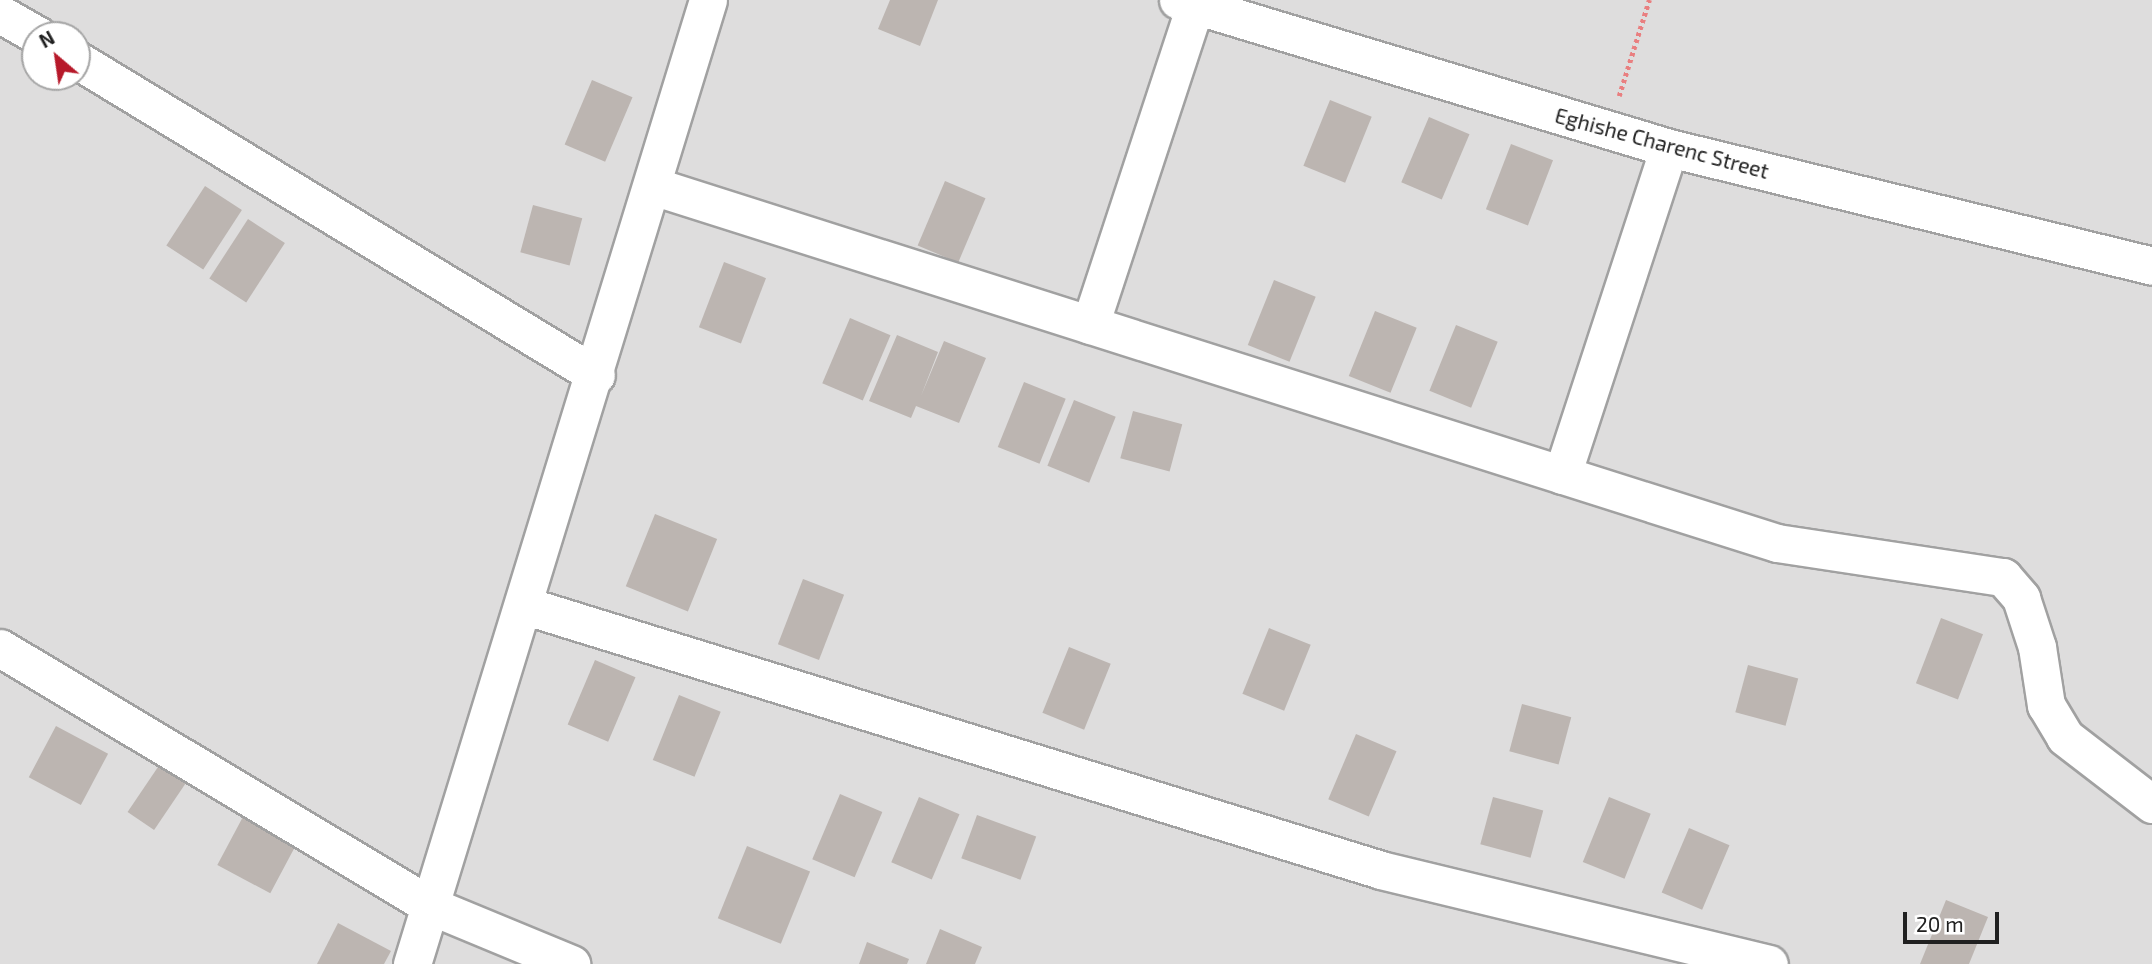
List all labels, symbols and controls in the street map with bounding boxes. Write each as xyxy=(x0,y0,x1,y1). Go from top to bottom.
north arrow xyxy=(21,21,91,91)
text: N xyxy=(35,26,58,52)
street label: Eghishe Charenc Street xyxy=(1552,102,1772,184)
scale bar xyxy=(1907,898,2003,942)
text: 20 m xyxy=(1916,911,1964,936)

